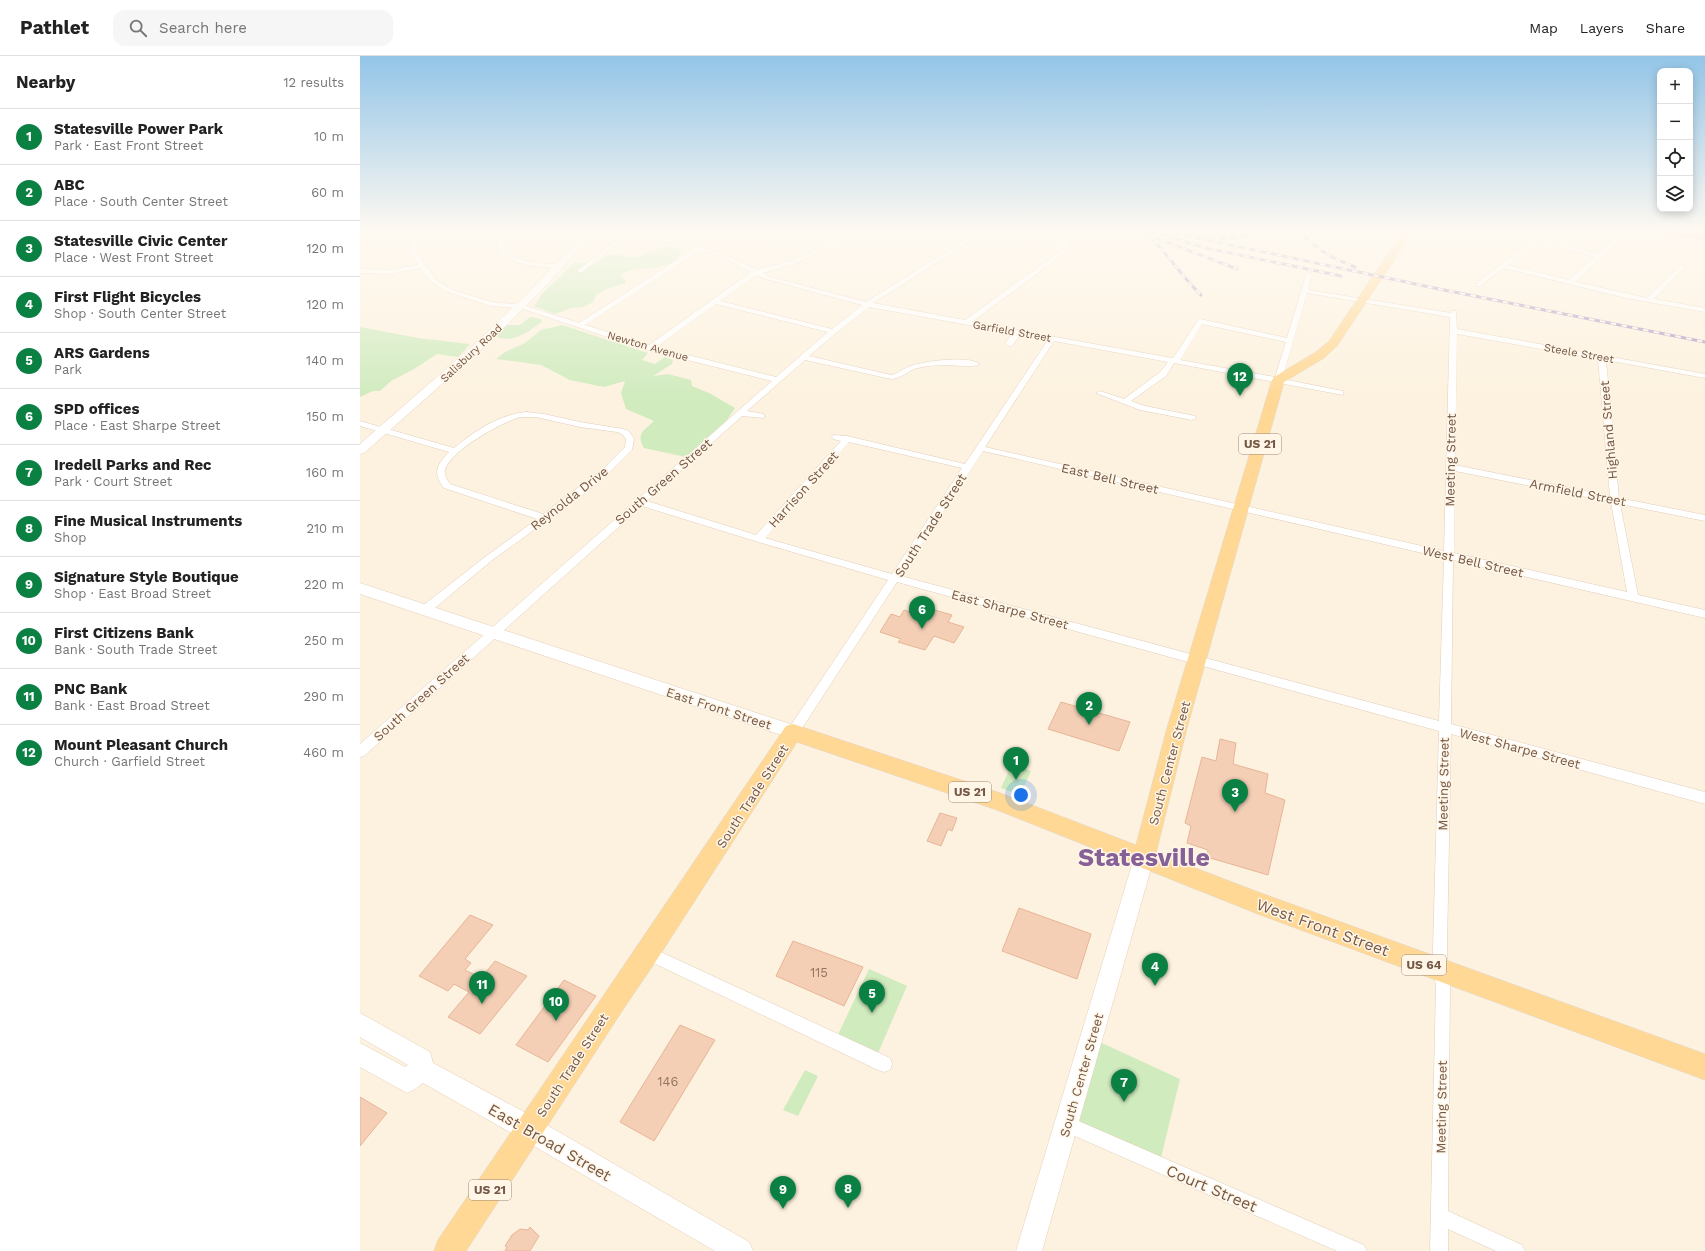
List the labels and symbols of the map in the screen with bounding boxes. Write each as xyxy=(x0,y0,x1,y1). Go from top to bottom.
street label: Garfield Street xyxy=(972,318,1053,345)
street label: Salisbury Road xyxy=(438,322,505,385)
street label: Newton Avenue xyxy=(606,329,690,364)
street label: Steele Street xyxy=(1543,341,1615,366)
pin: 12 xyxy=(1227,363,1253,396)
street label: Highland Street xyxy=(1597,379,1620,480)
street label: Meeting Street xyxy=(1442,413,1459,507)
road number: US 21 xyxy=(1239,434,1281,454)
street label: South Green Street xyxy=(612,435,715,527)
street label: Harrison Street xyxy=(765,448,842,530)
street label: East Bell Street xyxy=(1060,460,1161,497)
street label: Reynolda Drive xyxy=(528,464,611,533)
street label: South Trade Street xyxy=(891,470,970,580)
street label: Armfield Street xyxy=(1528,476,1628,509)
street label: West Bell Street xyxy=(1421,543,1525,581)
street label: East Sharpe Street xyxy=(950,587,1071,632)
pin: 6 xyxy=(909,596,935,629)
street label: South Green Street xyxy=(371,650,473,744)
street label: East Front Street xyxy=(664,684,774,733)
pin: 2 xyxy=(1076,692,1102,725)
street label: South Center Street xyxy=(1146,699,1193,827)
street label: West Sharpe Street xyxy=(1458,725,1582,772)
street label: Meeting Street xyxy=(1435,737,1452,831)
street label: South Trade Street xyxy=(713,741,792,851)
pin: 1 xyxy=(1003,747,1029,780)
pin: 3 xyxy=(1222,779,1248,812)
road number: US 21 xyxy=(949,782,991,802)
your location xyxy=(1011,785,1031,805)
district label: Statesville xyxy=(1078,843,1210,872)
street label: West Front Street xyxy=(1254,895,1392,960)
pin: 4 xyxy=(1142,953,1168,986)
road number: US 64 xyxy=(1402,955,1446,975)
house number: 115 xyxy=(810,965,828,980)
pin: 11 xyxy=(469,971,495,1004)
pin: 5 xyxy=(859,980,885,1013)
pin: 10 xyxy=(543,988,569,1021)
street label: South Trade Street xyxy=(533,1010,612,1120)
street label: South Center Street xyxy=(1057,1011,1106,1139)
street label: Meeting Street xyxy=(1433,1060,1450,1154)
pin: 7 xyxy=(1111,1069,1137,1102)
house number: 146 xyxy=(658,1074,679,1089)
street label: East Broad Street xyxy=(485,1099,615,1186)
street label: Court Street xyxy=(1164,1161,1260,1216)
pin: 8 xyxy=(835,1175,861,1208)
pin: 9 xyxy=(770,1176,796,1209)
road number: US 21 xyxy=(469,1180,511,1200)

